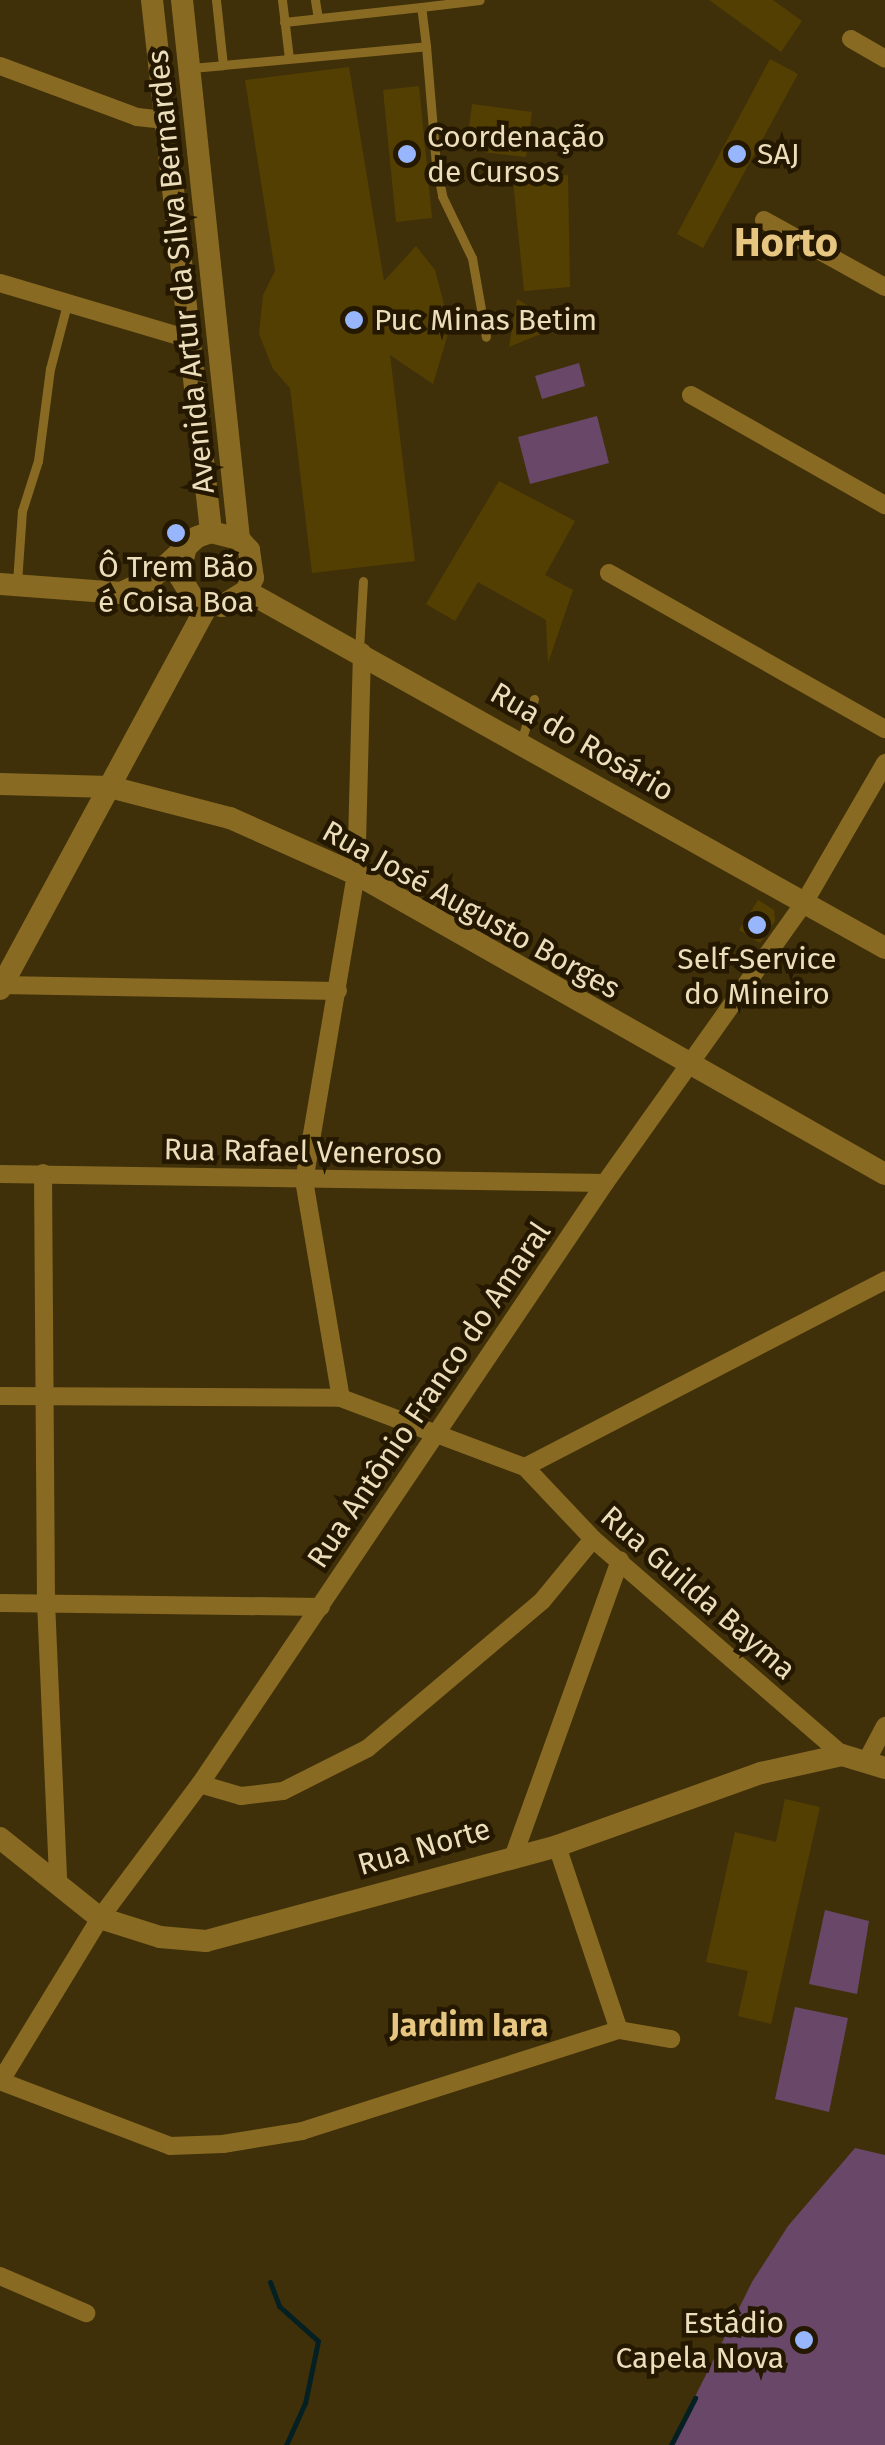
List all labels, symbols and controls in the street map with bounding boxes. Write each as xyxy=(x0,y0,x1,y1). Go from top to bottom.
street label: Avenida Artur da Silva Bernardes xyxy=(140,48,222,496)
place label: Coordenação de Cursos xyxy=(427,119,605,190)
place label: SAJ xyxy=(757,136,800,172)
marker: Coordenação de Cursos xyxy=(396,143,418,165)
marker: SAJ xyxy=(726,143,748,165)
district label: Horto xyxy=(734,219,838,267)
place label: Puc Minas Betim xyxy=(374,302,597,338)
marker: Puc Minas Betim xyxy=(343,309,365,331)
marker: Ô Trem Bão é Coisa Boa xyxy=(165,522,187,544)
place label: Ô Trem Bão é Coisa Boa xyxy=(98,549,254,620)
street label: Rua do Rosário xyxy=(484,675,680,809)
street label: Rua José Augusto Borges xyxy=(316,813,626,1007)
marker: Self-Service do Mineiro xyxy=(746,914,768,936)
place label: Self-Service do Mineiro xyxy=(677,941,837,1012)
street label: Rua Rafael Veneroso xyxy=(163,1132,443,1172)
street label: Rua Antônio Franco do Amaral xyxy=(300,1215,558,1575)
street label: Rua Guilda Bayma xyxy=(593,1499,803,1687)
street label: Rua Norte xyxy=(354,1811,494,1883)
district label: Jardim Iara xyxy=(390,2006,548,2044)
place label: Estádio Capela Nova xyxy=(616,2305,784,2376)
marker: Estádio Capela Nova xyxy=(793,2329,815,2351)

